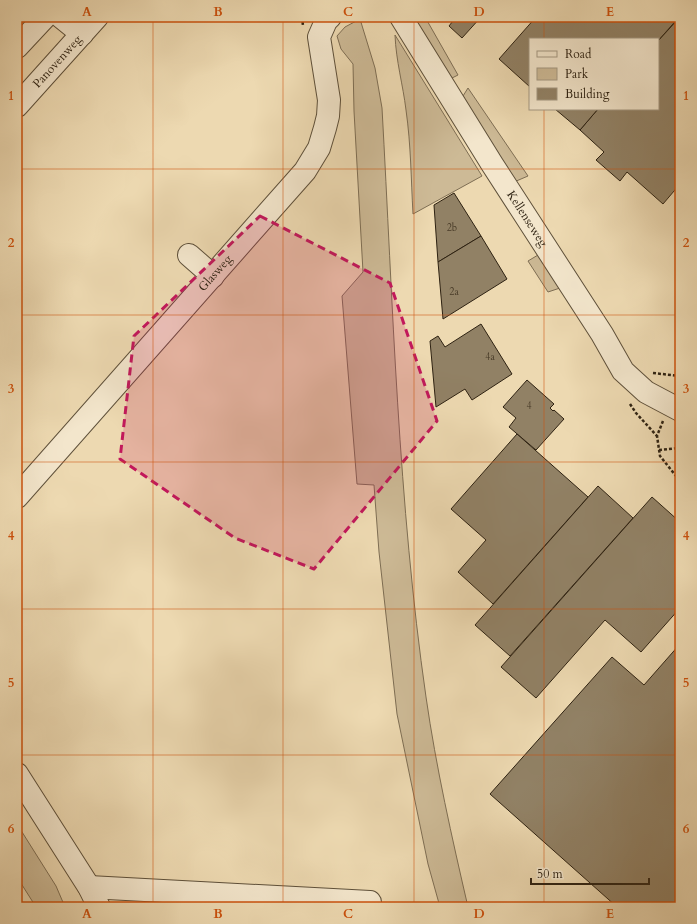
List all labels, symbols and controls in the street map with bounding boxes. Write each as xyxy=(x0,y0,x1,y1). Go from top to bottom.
text: A xyxy=(82,3,92,21)
text: B xyxy=(213,3,223,21)
text: C xyxy=(343,3,353,21)
text: D xyxy=(473,3,485,21)
text: E xyxy=(606,3,614,21)
street label: Panovenweg xyxy=(29,31,85,91)
legend xyxy=(529,38,659,110)
text: Road xyxy=(565,46,592,62)
text: Park xyxy=(565,66,589,82)
text: Building xyxy=(565,86,610,102)
text: 1 xyxy=(8,87,14,105)
text: 1 xyxy=(683,87,689,105)
street label: Kellenseweg xyxy=(503,187,552,250)
house number: 2b xyxy=(447,221,457,235)
text: 2 xyxy=(8,234,15,252)
text: 2 xyxy=(683,234,690,252)
street label: Glasweg xyxy=(195,251,236,295)
house number: 2a xyxy=(449,285,459,299)
house number: 4a xyxy=(485,350,495,364)
text: 3 xyxy=(8,380,15,398)
text: 3 xyxy=(683,380,690,398)
house number: 4 xyxy=(526,399,532,413)
text: 4 xyxy=(8,527,15,545)
text: 4 xyxy=(683,527,690,545)
text: 5 xyxy=(8,674,14,692)
text: 5 xyxy=(683,674,689,692)
text: 6 xyxy=(8,820,15,838)
text: 6 xyxy=(683,820,690,838)
scale bar xyxy=(531,860,649,886)
text: 50 m xyxy=(537,866,564,882)
text: A xyxy=(82,905,92,923)
text: B xyxy=(213,905,223,923)
text: C xyxy=(343,905,353,923)
text: D xyxy=(473,905,485,923)
text: E xyxy=(606,905,614,923)

